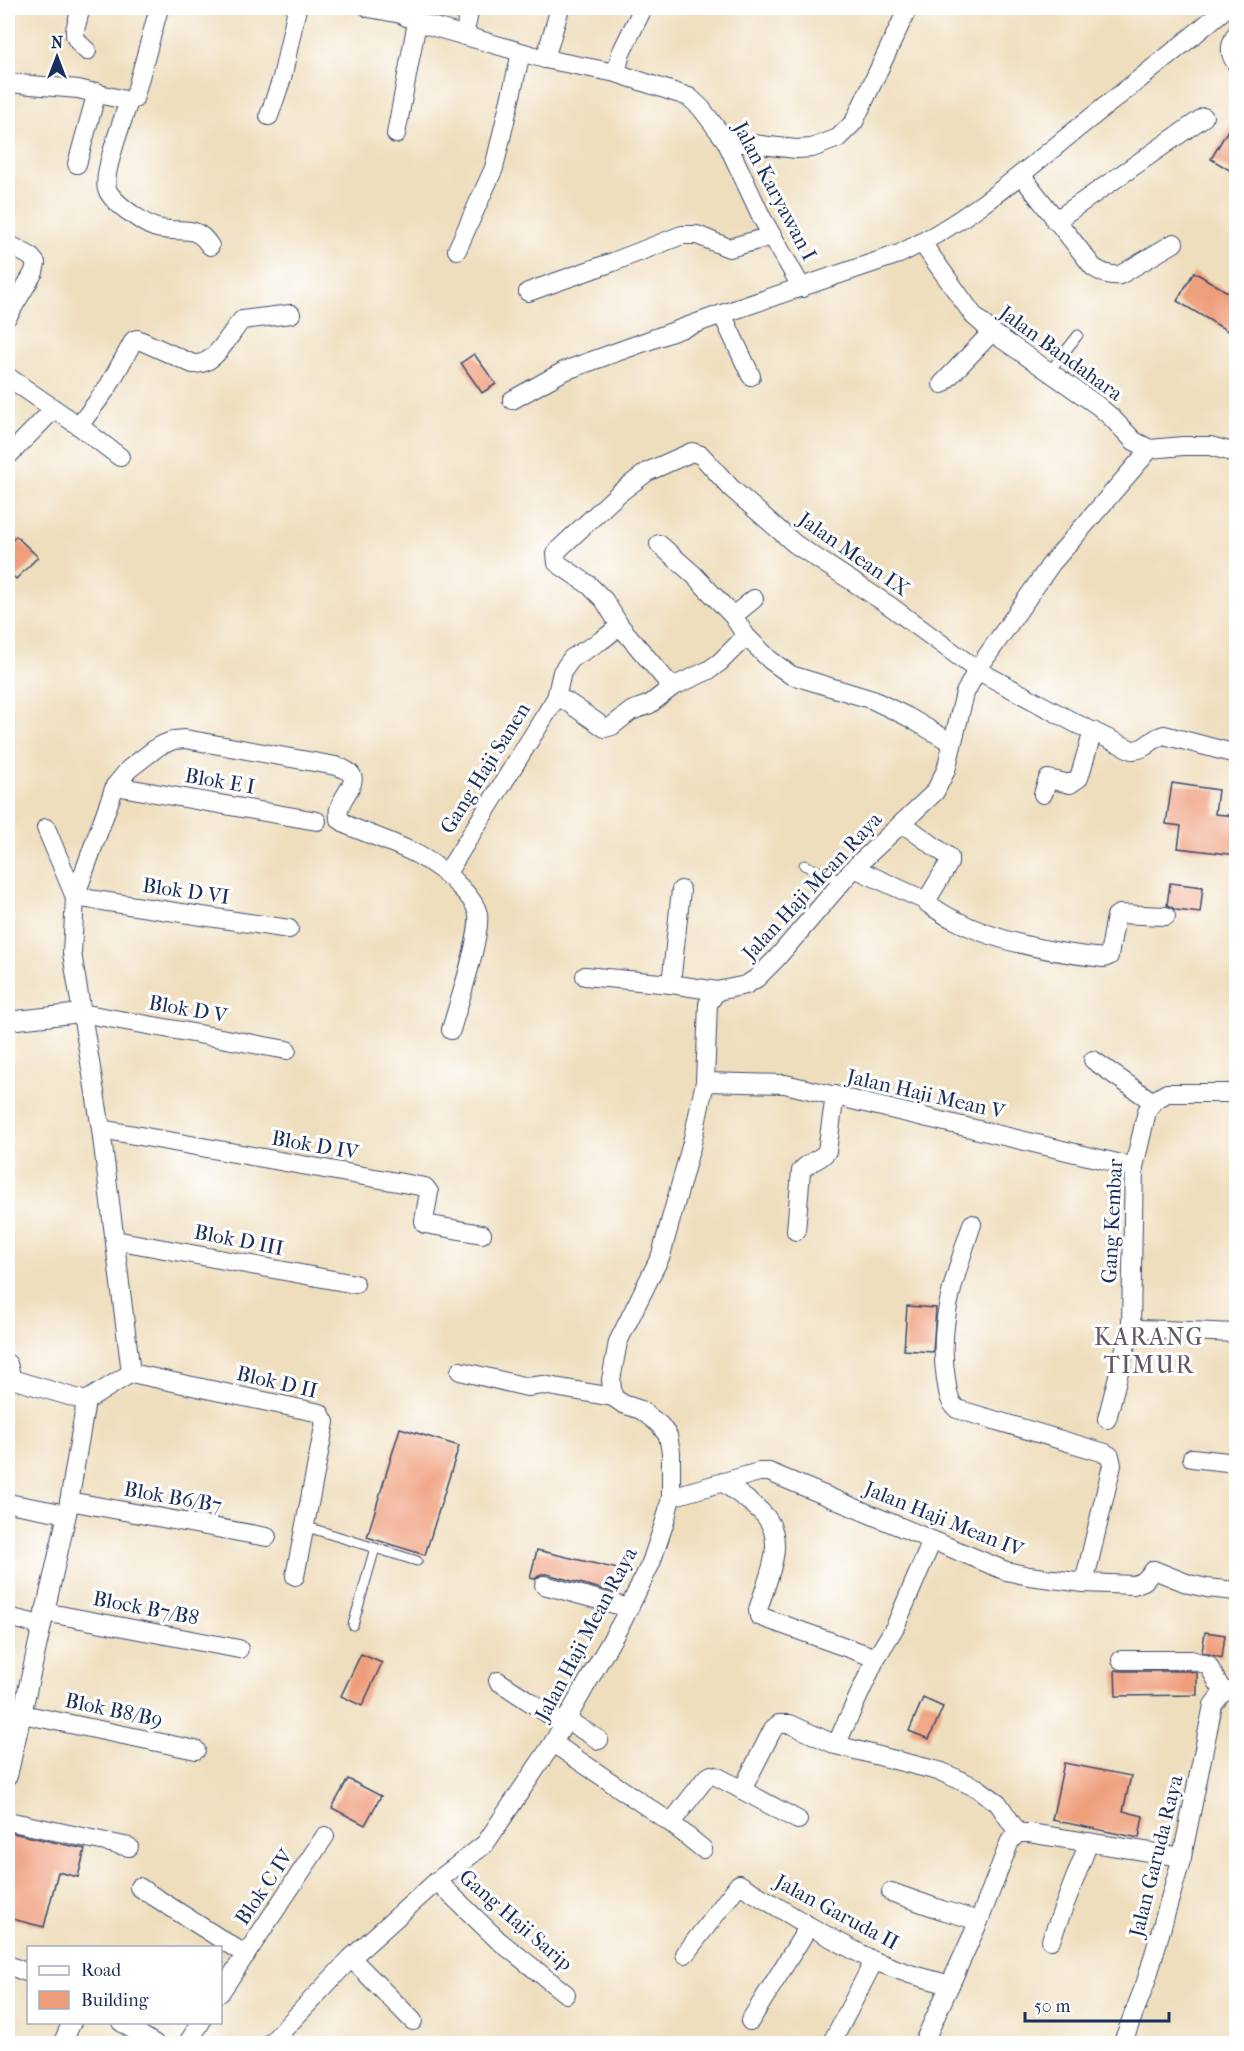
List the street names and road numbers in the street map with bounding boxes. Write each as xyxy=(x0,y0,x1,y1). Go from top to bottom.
street label: Jalan Karyawan I xyxy=(727,116,822,265)
street label: Jalan Bandahara xyxy=(993,299,1127,406)
street label: Jalan Mean IX xyxy=(792,506,915,601)
street label: Gang Haji Sanen xyxy=(435,698,535,838)
street label: Blok E I xyxy=(183,763,257,799)
street label: Jalan Haji Mean Raya xyxy=(736,807,887,966)
street label: Blok D VI xyxy=(141,873,231,909)
street label: Blok D V xyxy=(147,990,230,1028)
street label: Jalan Haji Mean V xyxy=(843,1064,1009,1124)
street label: Blok D IV xyxy=(270,1126,361,1165)
street label: Gang Kembar xyxy=(1097,1158,1127,1284)
street label: Blok D III xyxy=(192,1220,286,1260)
street label: Blok D II xyxy=(234,1361,320,1403)
street label: Jalan Haji Mean IV xyxy=(859,1475,1028,1562)
street label: Blok B6/B7 xyxy=(122,1477,224,1517)
street label: Jalan Haji Mean Raya xyxy=(529,1543,642,1727)
street label: Block B7/B8 xyxy=(91,1586,201,1630)
street label: Blok B8/B9 xyxy=(63,1688,165,1732)
street label: Jalan Garuda Raya xyxy=(1124,1772,1188,1941)
street label: Blok C IV xyxy=(230,1844,299,1929)
street label: Gang Haji Sarip xyxy=(455,1864,577,1976)
street label: Jalan Garuda II xyxy=(769,1868,903,1955)

